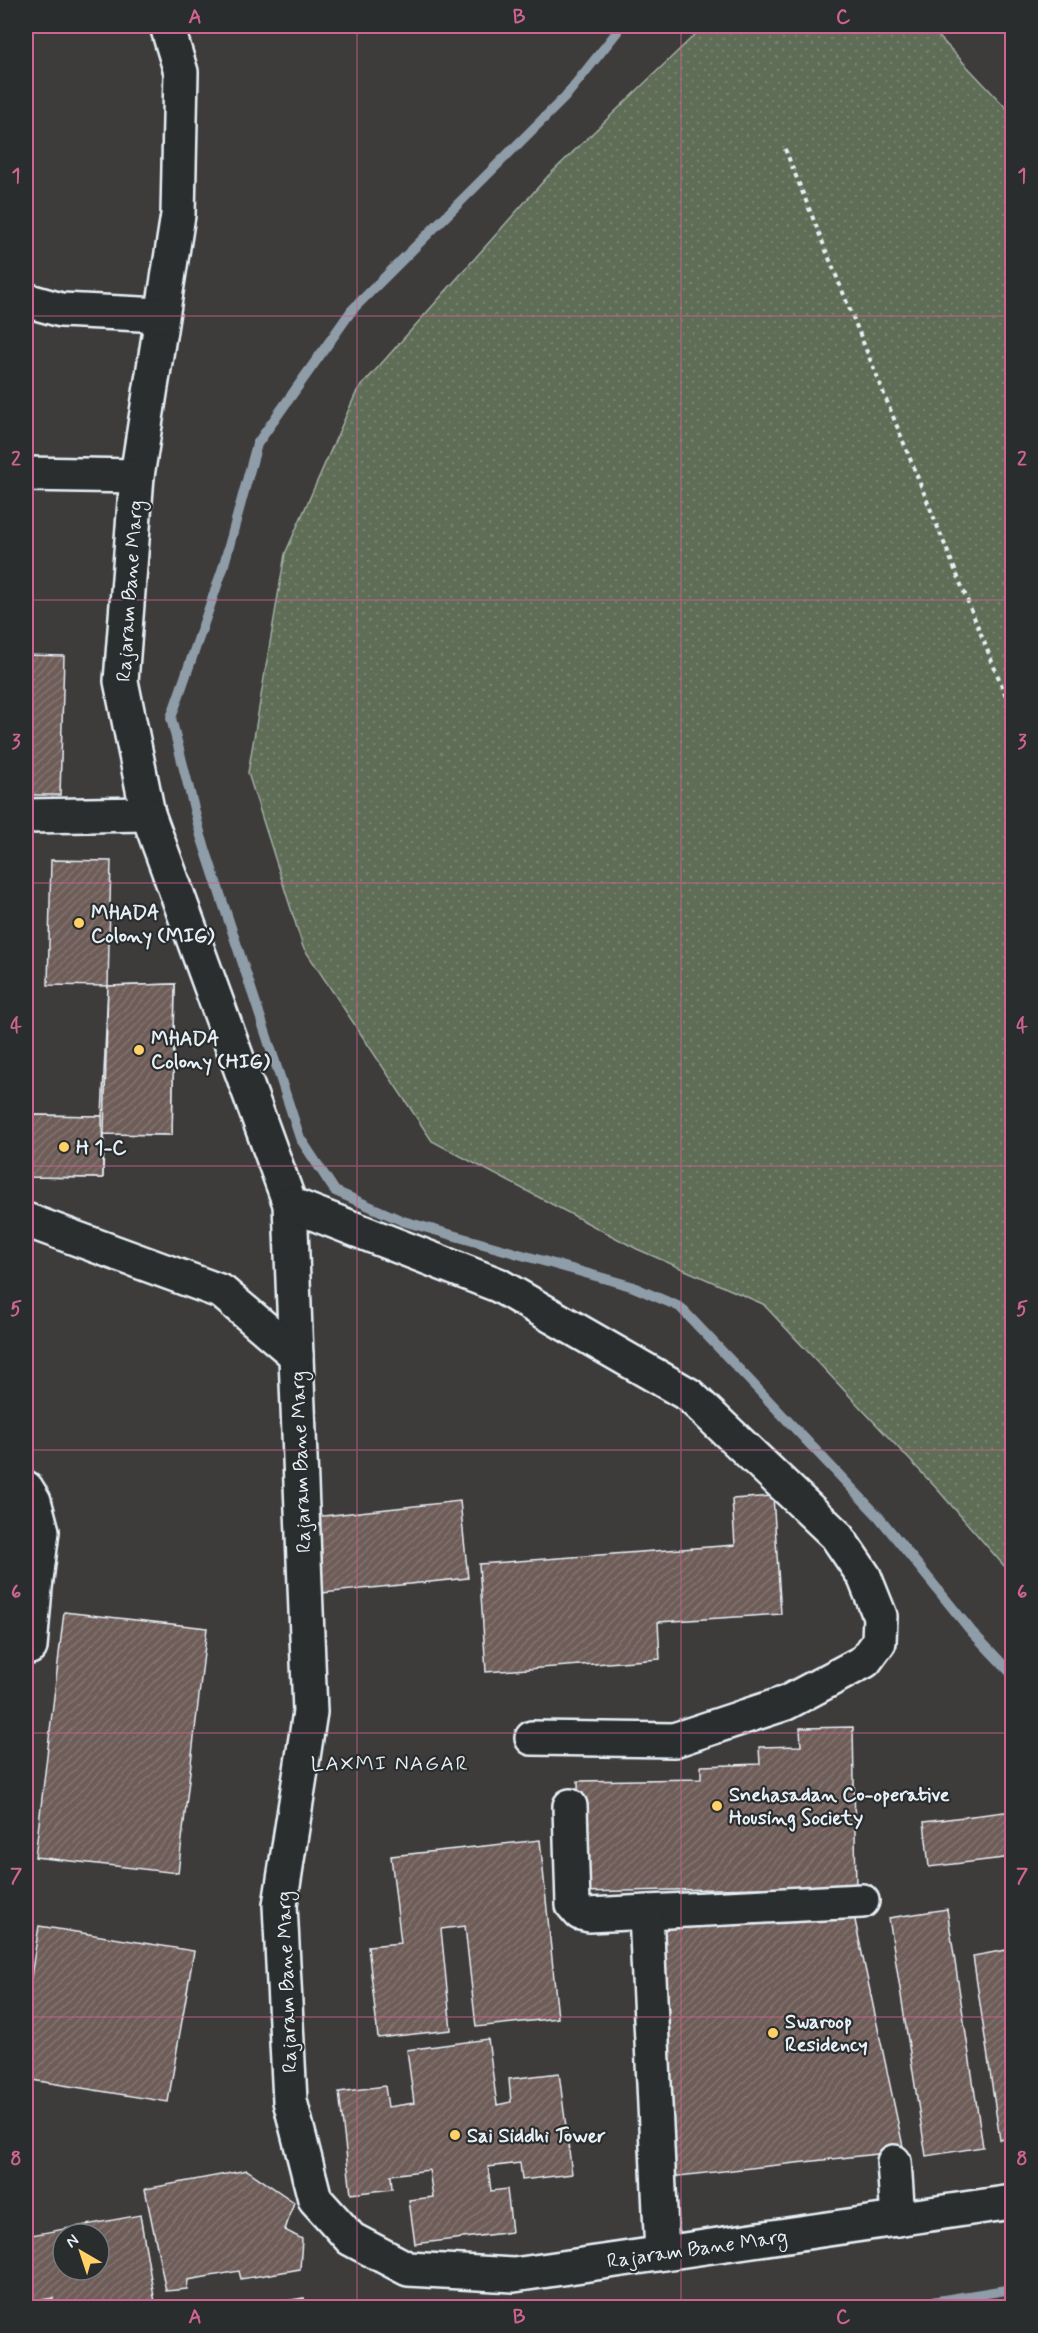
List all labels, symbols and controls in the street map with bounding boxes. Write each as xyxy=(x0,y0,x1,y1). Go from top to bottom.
text: A xyxy=(188,4,202,31)
text: B xyxy=(513,4,526,31)
text: C xyxy=(836,4,851,31)
text: 1 xyxy=(12,163,20,190)
text: 1 xyxy=(1018,163,1026,190)
text: 2 xyxy=(11,446,21,473)
text: 2 xyxy=(1017,446,1027,473)
street label: Rajaram Bane Marg xyxy=(111,499,151,683)
text: 3 xyxy=(11,729,21,756)
text: 3 xyxy=(1017,729,1027,756)
place label: MHADA Colony (MIG) xyxy=(91,900,215,950)
marker: MHADA Colony (MIG) xyxy=(72,916,86,930)
text: 4 xyxy=(10,1013,22,1040)
text: 4 xyxy=(1016,1013,1028,1040)
place label: MHADA Colony (HIG) xyxy=(151,1026,271,1076)
marker: MHADA Colony (HIG) xyxy=(132,1043,146,1057)
place label: H 1-C xyxy=(76,1135,127,1162)
marker: H 1-C xyxy=(57,1140,71,1154)
text: 5 xyxy=(10,1296,22,1323)
text: 5 xyxy=(1016,1296,1028,1323)
street label: Rajaram Bane Marg xyxy=(285,1371,319,1553)
text: 6 xyxy=(11,1579,21,1606)
text: 6 xyxy=(1017,1579,1027,1606)
district label: LAXMI NAGAR xyxy=(311,1750,469,1778)
place label: Snehasadan Co-operative Housing Society xyxy=(729,1782,950,1832)
marker: Snehasadan Co-operative Housing Society xyxy=(710,1799,724,1813)
text: 7 xyxy=(10,1863,22,1890)
text: 7 xyxy=(1016,1863,1028,1890)
street label: Rajaram Bane Marg xyxy=(271,1891,305,2073)
place label: Swaroop Residency xyxy=(785,2009,868,2059)
marker: Swaroop Residency xyxy=(766,2026,780,2040)
place label: Sai Siddhi Tower xyxy=(467,2123,606,2150)
marker: Sai Siddhi Tower xyxy=(448,2128,462,2142)
text: 8 xyxy=(10,2146,22,2173)
text: 8 xyxy=(1016,2146,1028,2173)
north arrow xyxy=(51,2222,111,2282)
street label: Rajaram Bane Marg xyxy=(605,2223,789,2277)
text: N xyxy=(62,2230,83,2253)
text: A xyxy=(188,2304,202,2331)
text: B xyxy=(513,2304,526,2331)
text: C xyxy=(836,2304,851,2331)

